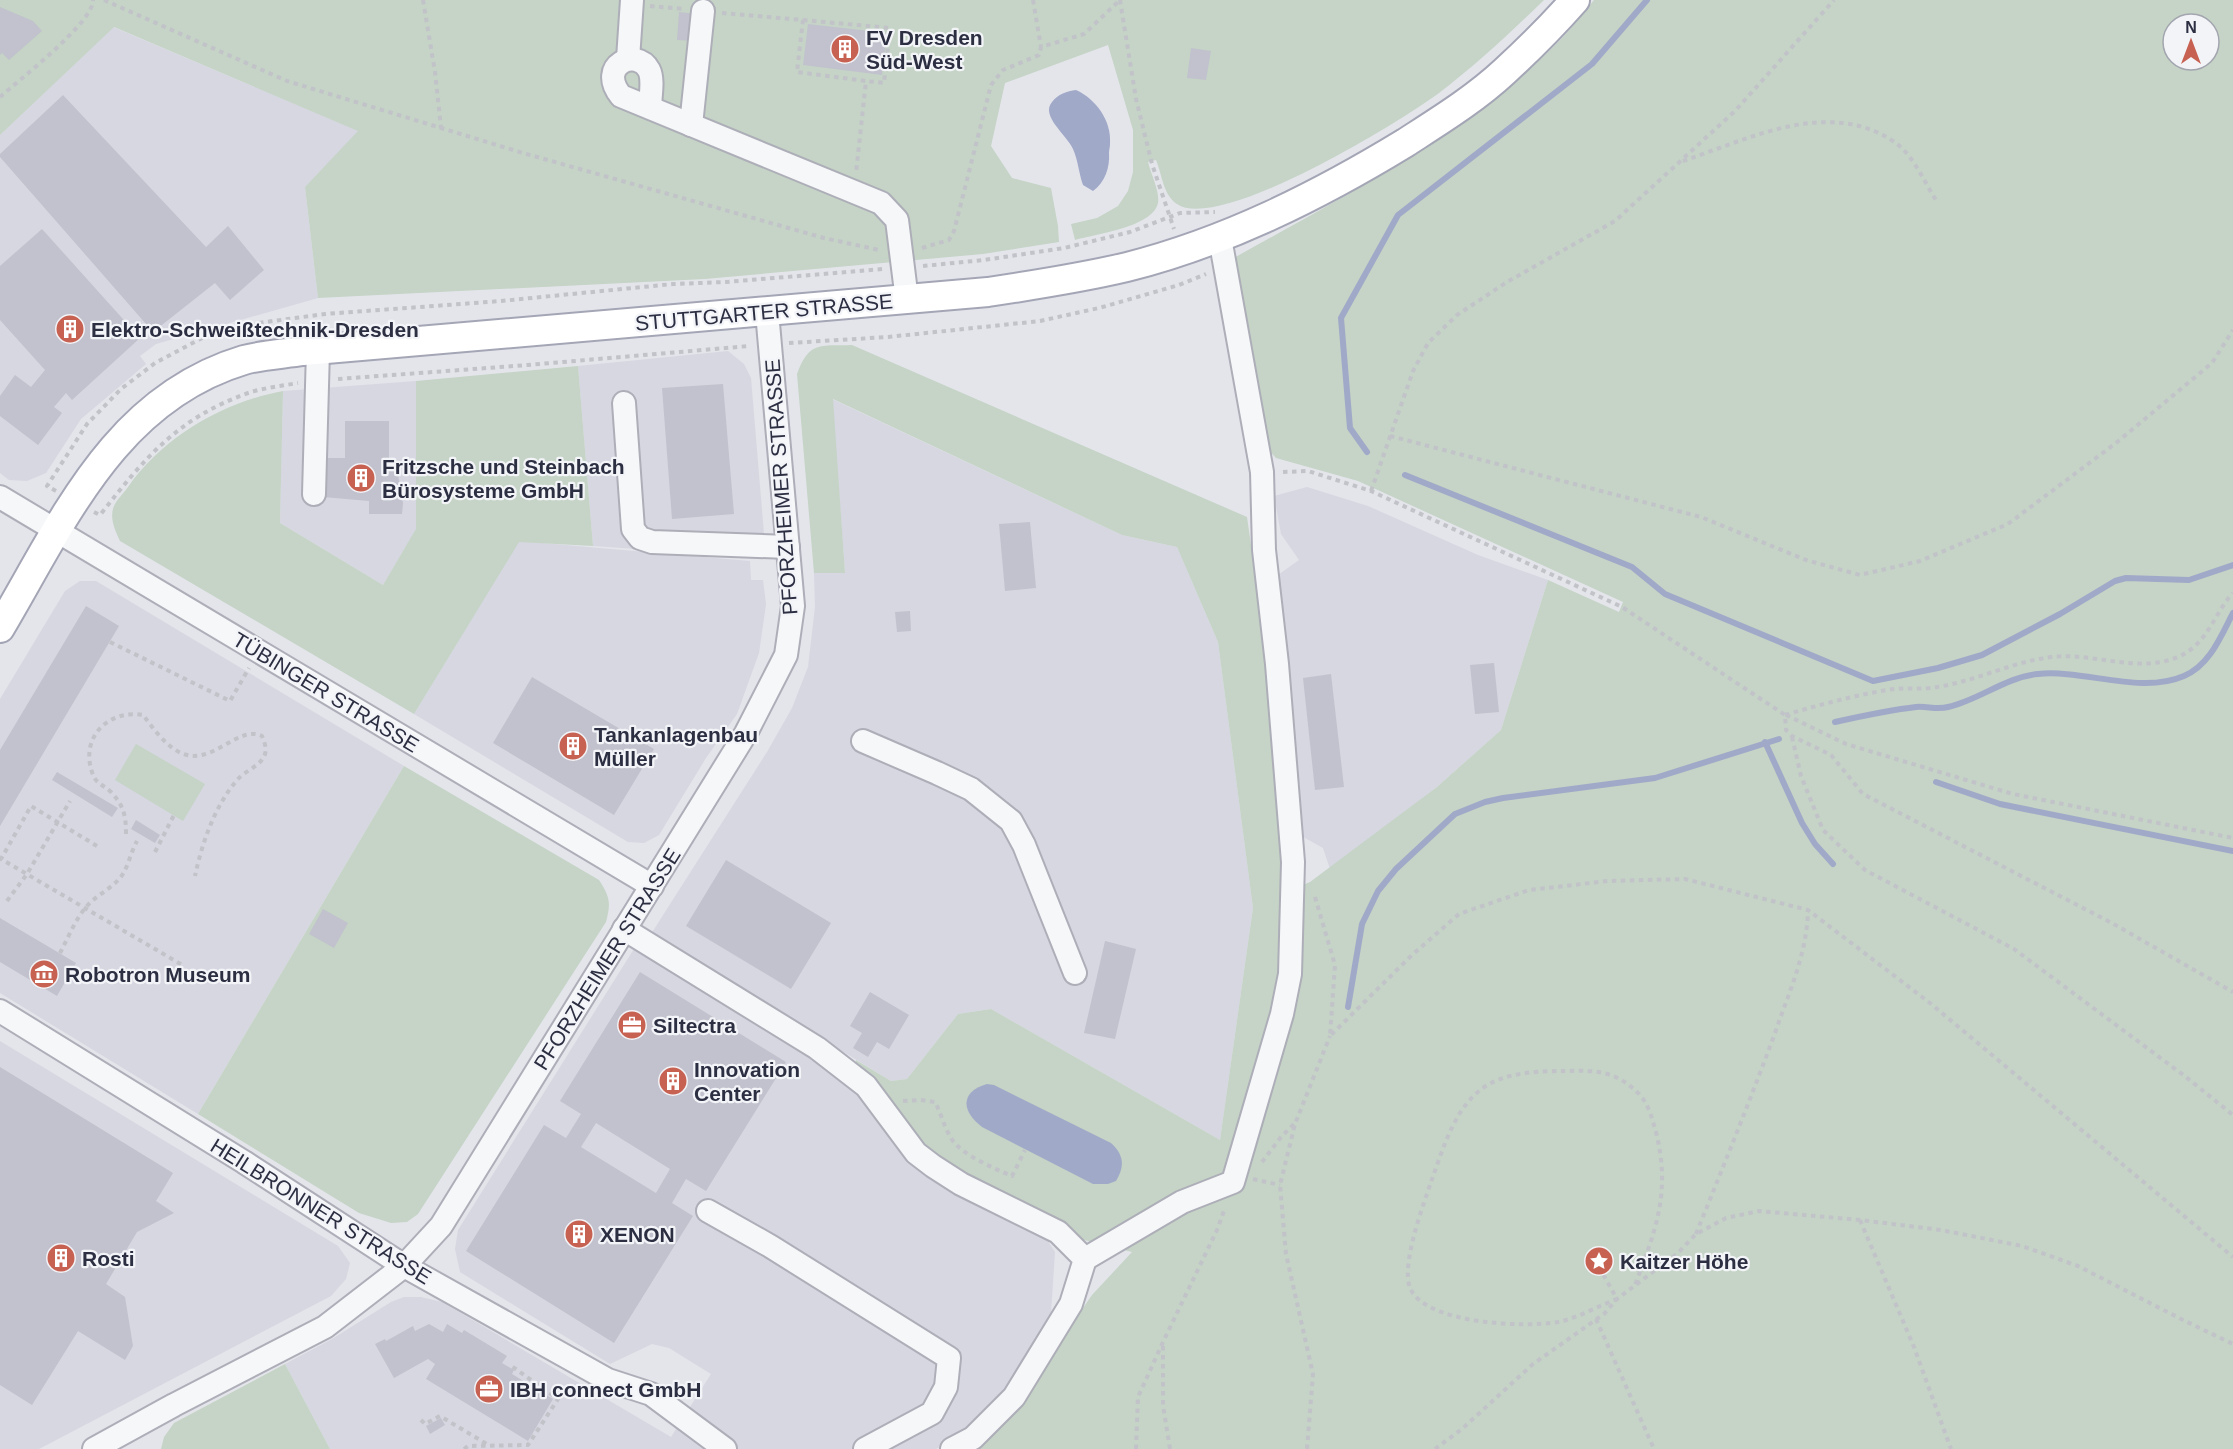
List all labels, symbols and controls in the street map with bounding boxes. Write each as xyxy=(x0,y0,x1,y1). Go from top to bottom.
north arrow xyxy=(2161,12,2221,72)
text: N xyxy=(2185,19,2197,36)
place label: FV Dresden Süd-West xyxy=(866,26,983,73)
building icon: FV Dresden Süd-West xyxy=(829,33,861,65)
street label: STUTTGARTER STRASSE xyxy=(634,289,894,335)
building icon: Elektro-Schweißtechnik-Dresden xyxy=(54,313,86,345)
place label: Elektro-Schweißtechnik-Dresden xyxy=(91,318,419,341)
street label: PFORZHEIMER STRASSE xyxy=(761,358,801,616)
place label: Fritzsche und Steinbach Bürosysteme GmbH xyxy=(382,455,625,502)
building icon: Fritzsche und Steinbach Bürosysteme GmbH xyxy=(345,462,377,494)
street label: TÜBINGER STRASSE xyxy=(229,627,423,757)
place label: Tankanlagenbau Müller xyxy=(594,723,758,770)
building icon: Tankanlagenbau Müller xyxy=(557,730,589,762)
street label: PFORZHEIMER STRASSE xyxy=(529,844,685,1074)
museum icon: Robotron Museum xyxy=(28,958,60,990)
place label: Robotron Museum xyxy=(65,963,250,986)
office icon: Siltectra xyxy=(616,1009,648,1041)
place label: Siltectra xyxy=(653,1014,736,1037)
place label: Innovation Center xyxy=(694,1058,800,1105)
building icon: Innovation Center xyxy=(657,1065,689,1097)
street label: HEILBRONNER STRASSE xyxy=(207,1134,435,1288)
building icon: XENON xyxy=(563,1218,595,1250)
place label: XENON xyxy=(600,1223,675,1246)
building icon: Rosti xyxy=(45,1242,77,1274)
place icon: Kaitzer Höhe xyxy=(1583,1245,1615,1277)
place label: Rosti xyxy=(82,1247,135,1270)
place label: Kaitzer Höhe xyxy=(1620,1250,1748,1273)
office icon: IBH connect GmbH xyxy=(473,1373,505,1405)
place label: IBH connect GmbH xyxy=(510,1378,701,1401)

